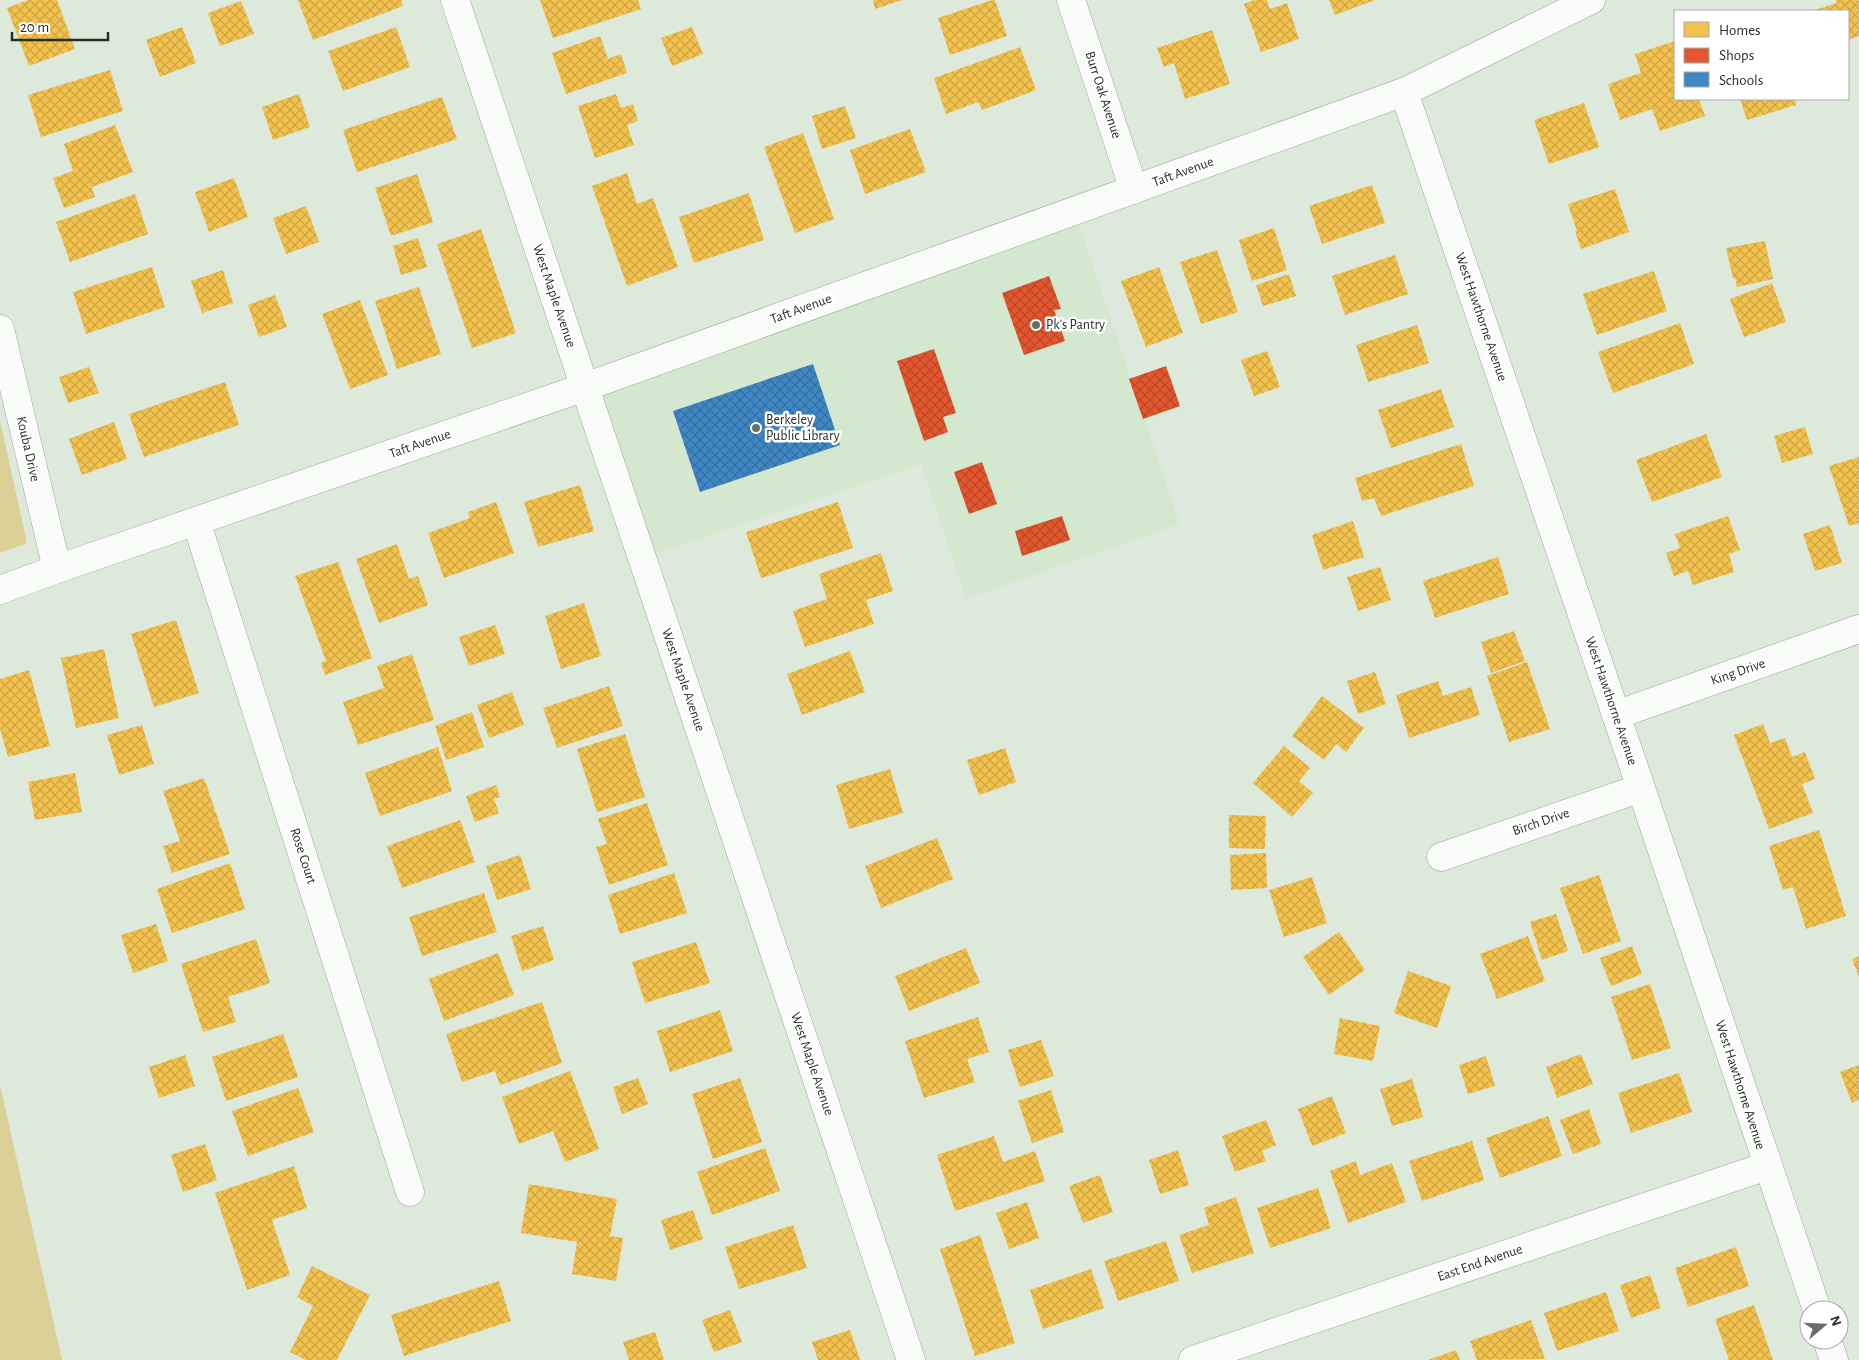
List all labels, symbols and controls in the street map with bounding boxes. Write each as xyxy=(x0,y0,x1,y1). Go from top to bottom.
scale bar xyxy=(12,10,109,42)
legend xyxy=(1674,10,1849,100)
text: 20 m xyxy=(20,20,49,35)
text: Homes xyxy=(1719,23,1761,38)
text: Shops xyxy=(1719,48,1754,63)
street label: Burr Oak Avenue xyxy=(1082,50,1124,140)
text: Schools xyxy=(1719,73,1763,88)
street label: Taft Avenue xyxy=(1150,154,1216,190)
street label: West Maple Avenue xyxy=(530,243,578,349)
street label: West Hawthorne Avenue xyxy=(1452,251,1510,383)
street label: Taft Avenue xyxy=(768,291,834,327)
place label: Pk's Pantry xyxy=(1046,318,1105,332)
marker: Pk's Pantry xyxy=(1030,319,1042,331)
place label: Berkeley Public Library xyxy=(766,413,840,443)
street label: Kouba Drive xyxy=(14,415,42,483)
marker: Berkeley Public Library xyxy=(750,422,762,434)
street label: Taft Avenue xyxy=(387,427,453,461)
street label: West Maple Avenue xyxy=(659,627,707,733)
street label: West Hawthorne Avenue xyxy=(1582,635,1640,767)
street label: King Drive xyxy=(1709,656,1767,688)
street label: Birch Drive xyxy=(1511,806,1571,838)
street label: Rose Court xyxy=(287,826,319,886)
street label: West Maple Avenue xyxy=(788,1011,836,1117)
street label: West Hawthorne Avenue xyxy=(1712,1019,1768,1151)
street label: East End Avenue xyxy=(1436,1242,1524,1284)
north arrow xyxy=(1799,1300,1849,1350)
text: N xyxy=(1827,1314,1844,1328)

